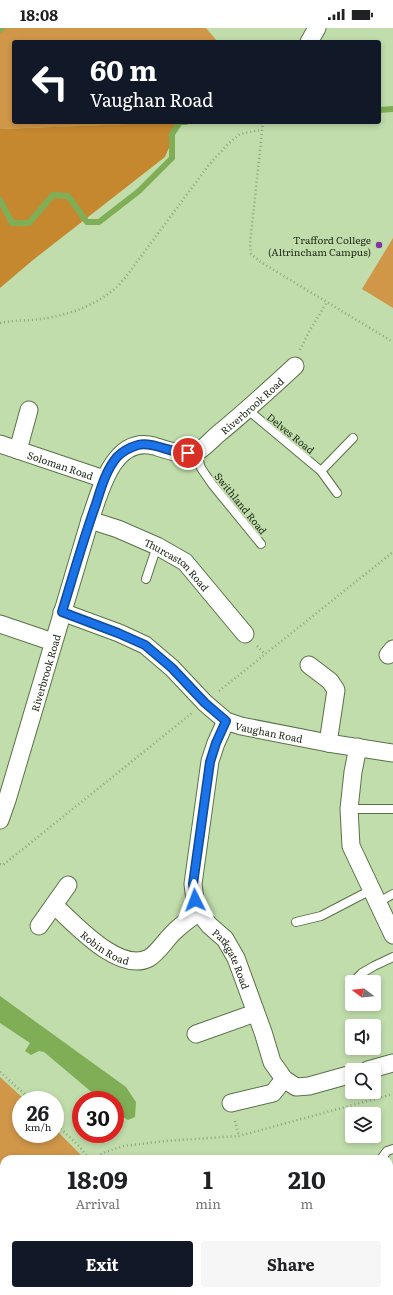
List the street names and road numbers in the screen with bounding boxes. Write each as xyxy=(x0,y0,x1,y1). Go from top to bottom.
street label: Riverbrook Road xyxy=(217,373,286,437)
street label: Delves Road xyxy=(264,409,318,457)
street label: Soloman Road xyxy=(26,446,96,482)
street label: Swithland Road xyxy=(211,469,271,537)
street label: Thurcaston Road xyxy=(142,534,213,594)
street label: Riverbrook Road xyxy=(26,632,63,713)
street label: Vaughan Road xyxy=(233,717,304,745)
street label: Parkgate Road xyxy=(210,924,254,991)
street label: Robin Road xyxy=(78,926,131,968)

